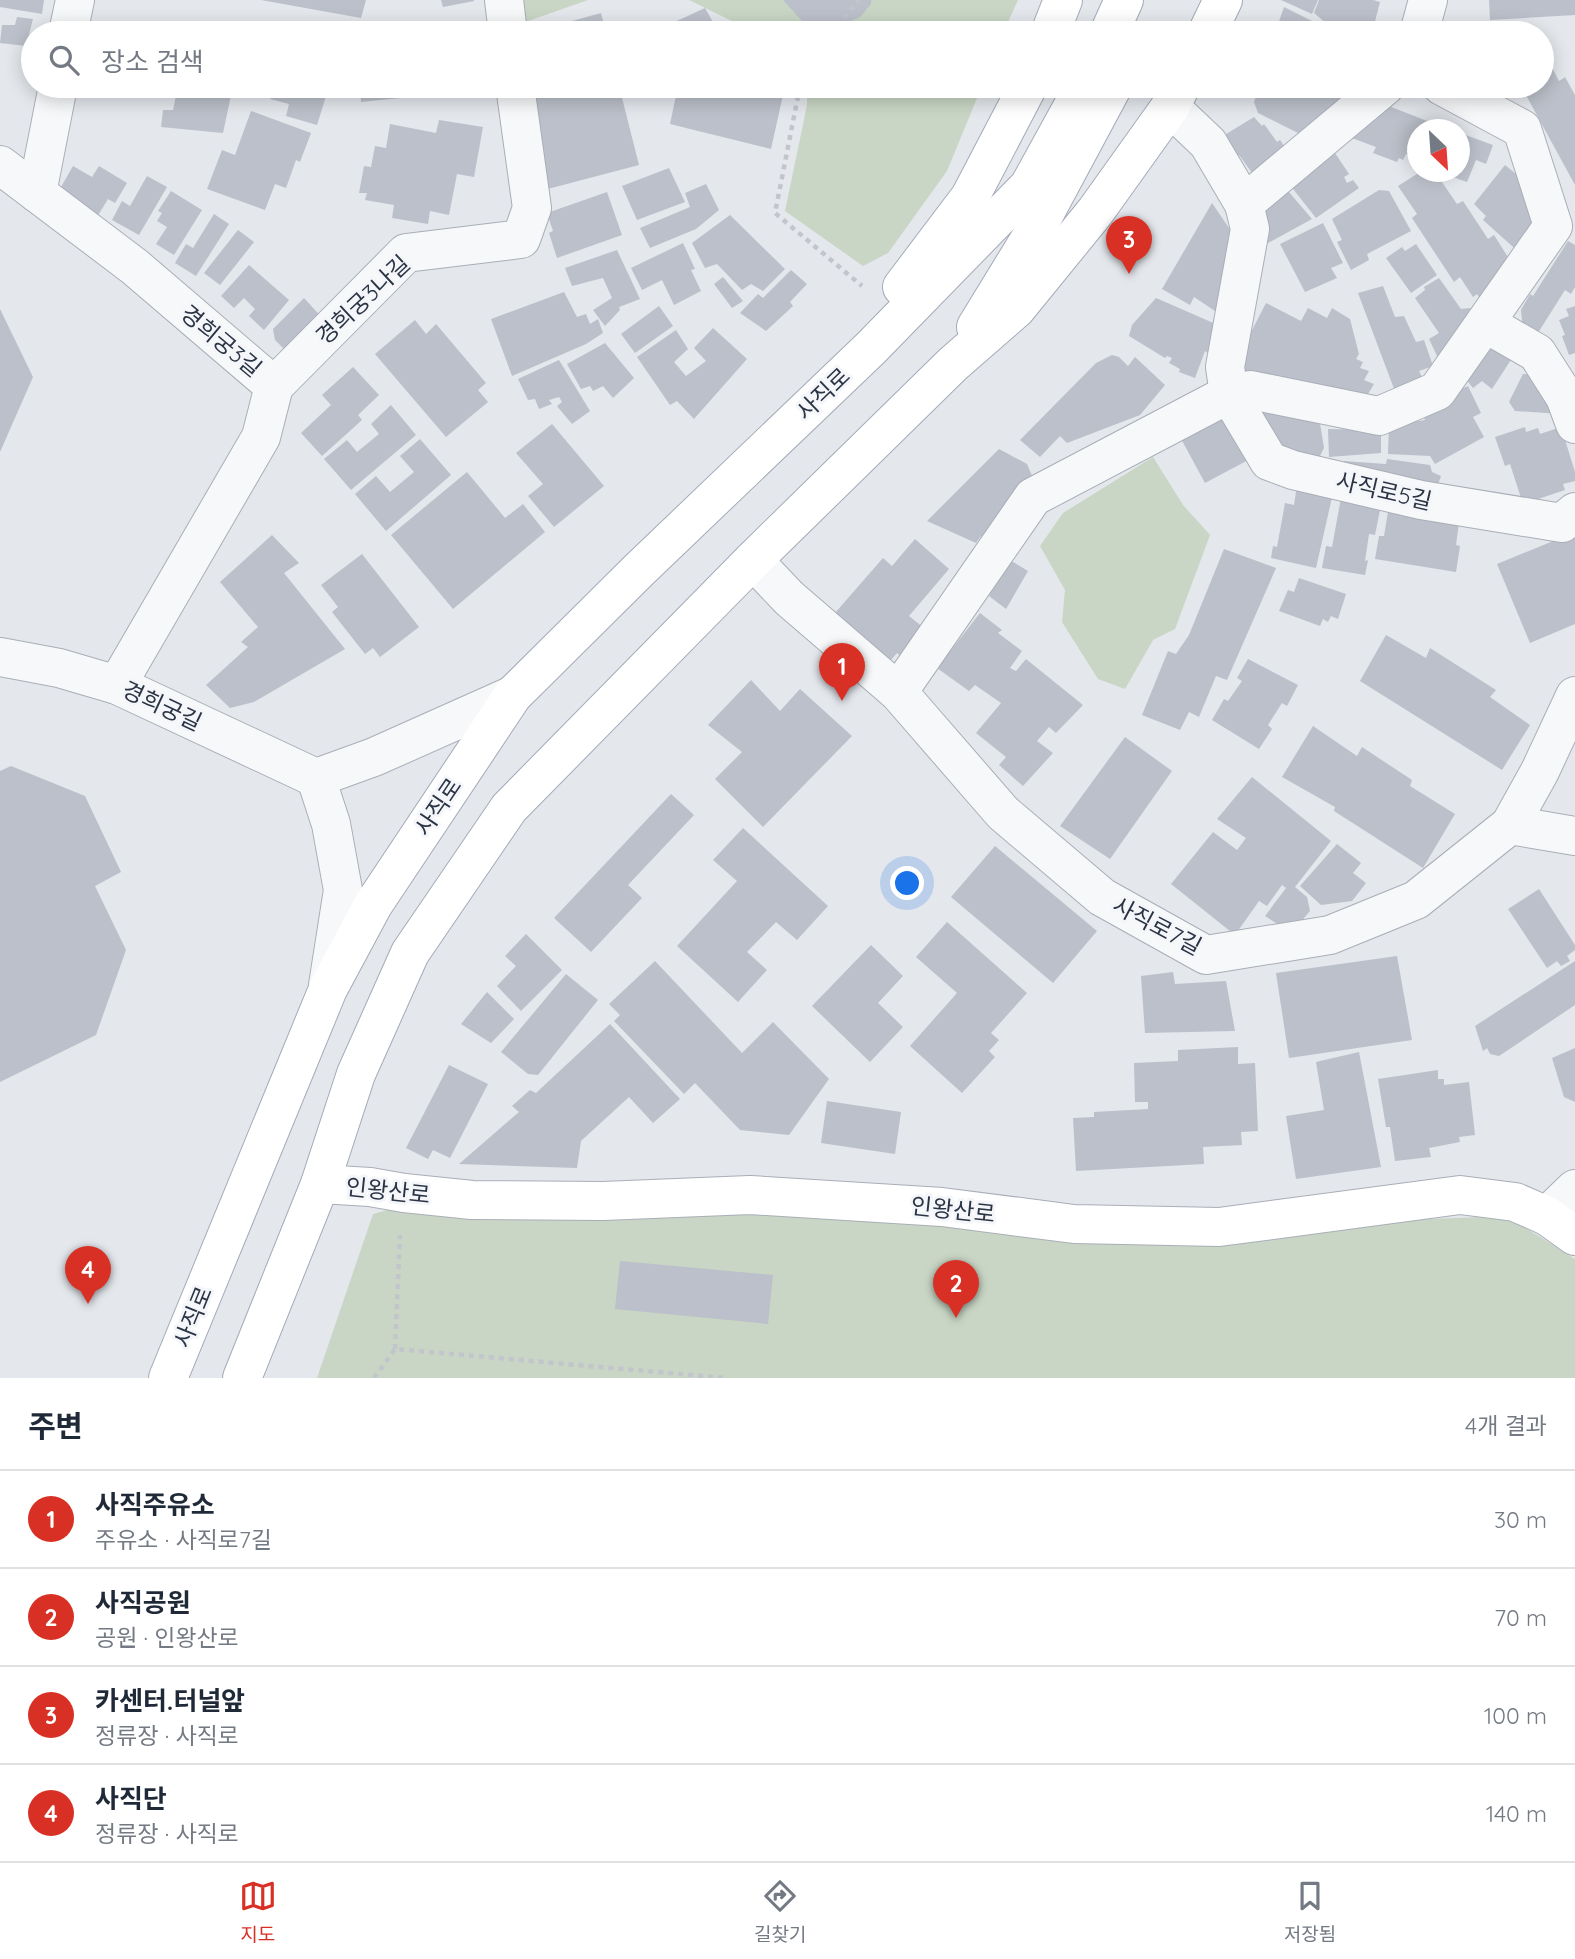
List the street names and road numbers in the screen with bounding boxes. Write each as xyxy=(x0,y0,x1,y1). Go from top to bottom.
street label: 경희궁3나길 xyxy=(310,249,416,350)
street label: 경희궁3길 xyxy=(175,298,268,383)
street label: 사직로 xyxy=(790,361,856,426)
street label: 사직로5길 xyxy=(1334,465,1435,516)
street label: 경희궁길 xyxy=(118,675,207,737)
street label: 사직로 xyxy=(408,772,467,841)
street label: 사직로7길 xyxy=(1108,890,1207,961)
street label: 인왕산로 xyxy=(344,1172,432,1209)
street label: 인왕산로 xyxy=(909,1191,997,1228)
street label: 사직로 xyxy=(167,1282,218,1352)

